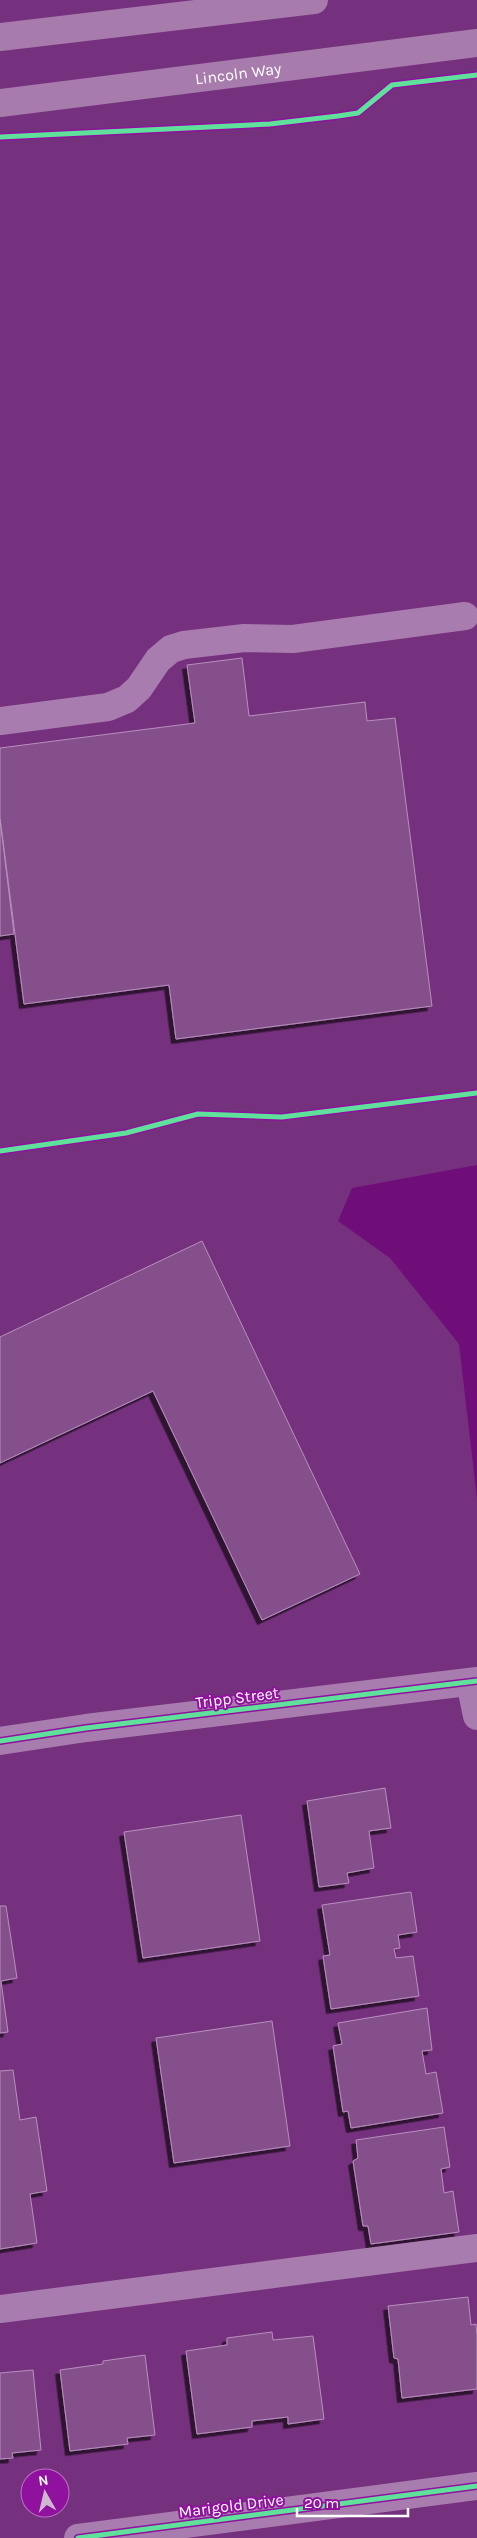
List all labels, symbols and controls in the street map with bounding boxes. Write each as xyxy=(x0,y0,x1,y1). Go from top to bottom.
street label: Lincoln Way xyxy=(194,59,283,88)
street label: Tripp Street xyxy=(194,1683,280,1712)
north arrow xyxy=(20,2468,70,2518)
text: N xyxy=(37,2472,49,2490)
scale bar xyxy=(297,2486,408,2518)
street label: Marigold Drive xyxy=(177,2490,285,2521)
text: 20 m xyxy=(304,2494,339,2512)

